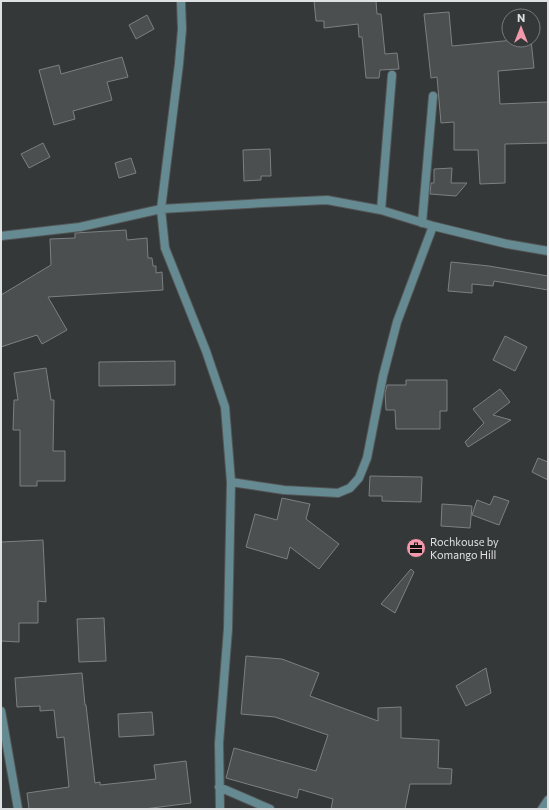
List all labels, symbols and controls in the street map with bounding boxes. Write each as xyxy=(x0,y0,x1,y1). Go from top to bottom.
north arrow xyxy=(501,8,541,48)
text: N xyxy=(517,11,525,24)
place label: Rochkouse by Komango Hill xyxy=(430,535,499,561)
office icon: Rochkouse by Komango Hill xyxy=(405,537,427,559)

